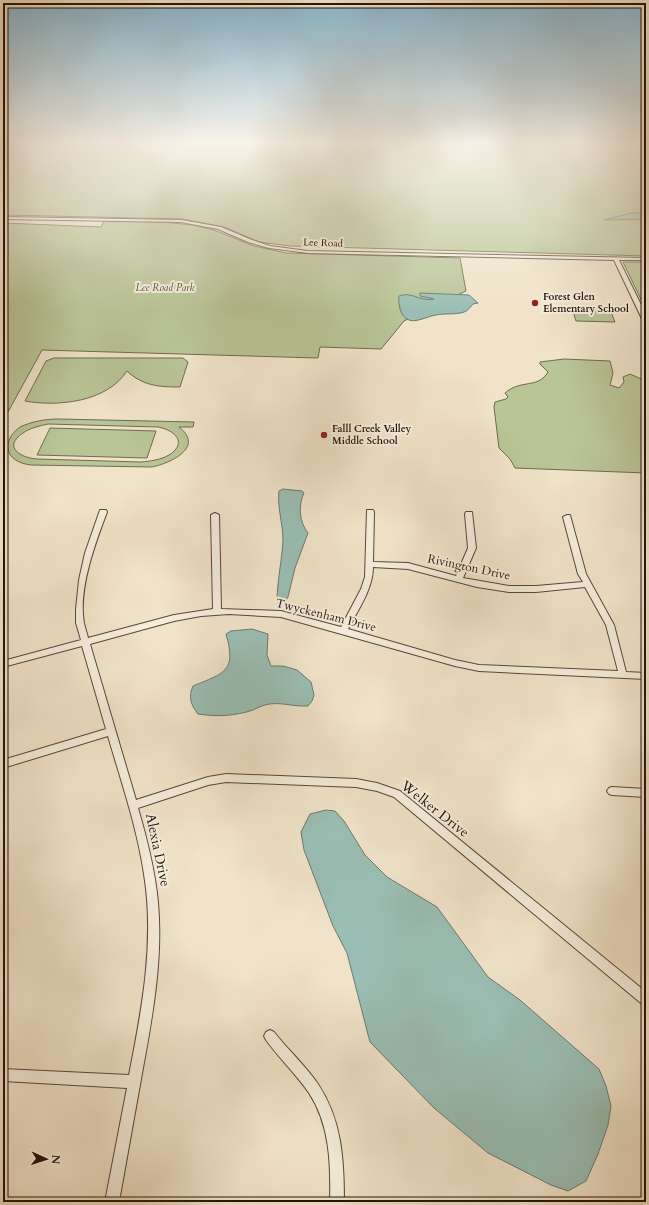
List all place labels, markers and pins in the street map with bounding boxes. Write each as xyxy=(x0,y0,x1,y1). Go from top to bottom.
place label: Forest Glen Elementary School xyxy=(543,290,629,316)
marker: Forest Glen Elementary School xyxy=(530,298,540,308)
place label: Falll Creek Valley Middle School xyxy=(332,422,412,448)
marker: Falll Creek Valley Middle School xyxy=(319,430,329,440)

